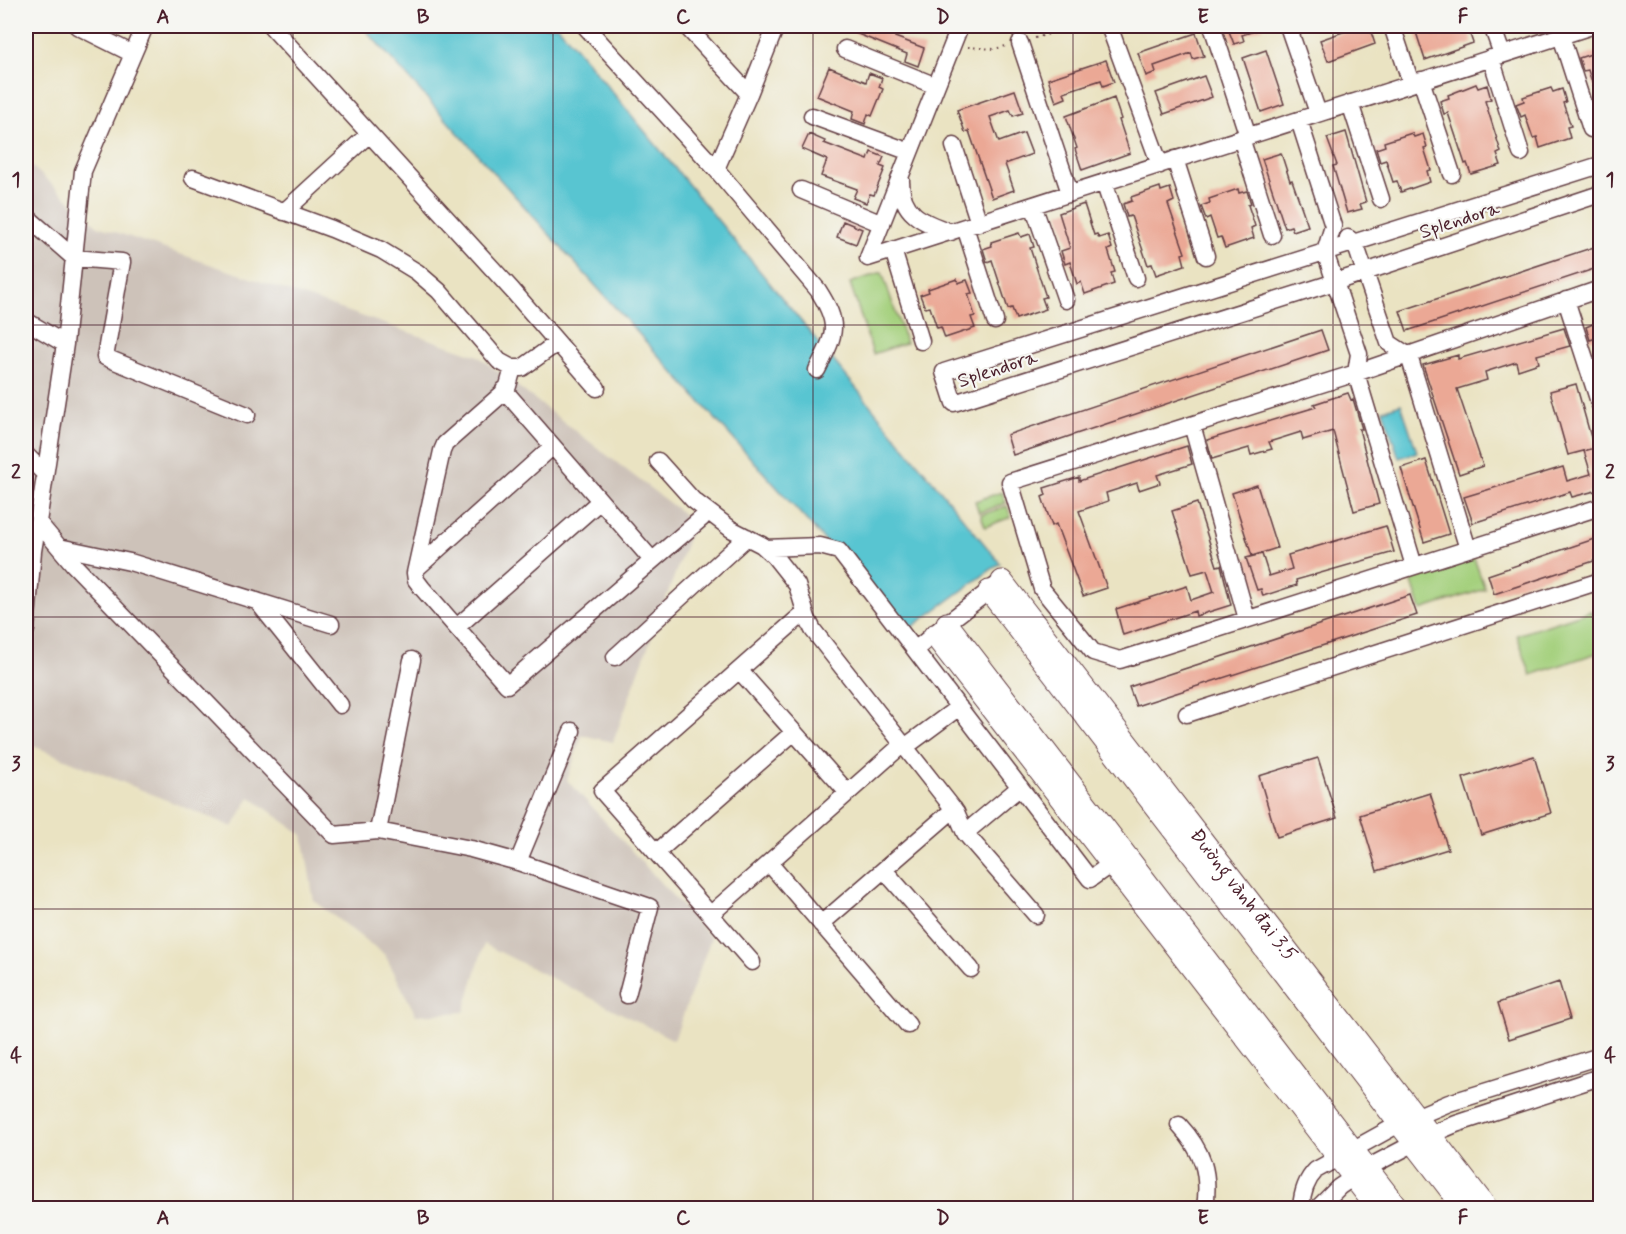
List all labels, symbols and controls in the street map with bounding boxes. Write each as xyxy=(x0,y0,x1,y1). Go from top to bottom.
text: A xyxy=(156,4,170,31)
text: B xyxy=(417,4,430,31)
text: C xyxy=(676,4,691,31)
text: D xyxy=(936,4,950,31)
text: E xyxy=(1197,4,1209,31)
text: F xyxy=(1458,4,1469,31)
text: 1 xyxy=(12,167,20,194)
text: 1 xyxy=(1606,167,1614,194)
street label: Splendora xyxy=(1416,195,1504,246)
street label: Splendora xyxy=(954,344,1042,395)
text: 2 xyxy=(11,459,21,486)
text: 2 xyxy=(1605,459,1615,486)
text: 3 xyxy=(11,751,21,778)
text: 3 xyxy=(1605,751,1615,778)
street label: Đường vành đai 3.5 xyxy=(1183,823,1303,967)
text: 4 xyxy=(10,1043,22,1070)
text: 4 xyxy=(1604,1043,1616,1070)
text: A xyxy=(156,1205,170,1232)
text: B xyxy=(417,1205,430,1232)
text: C xyxy=(676,1205,691,1232)
text: D xyxy=(936,1205,950,1232)
text: E xyxy=(1197,1205,1209,1232)
text: F xyxy=(1458,1205,1469,1232)

